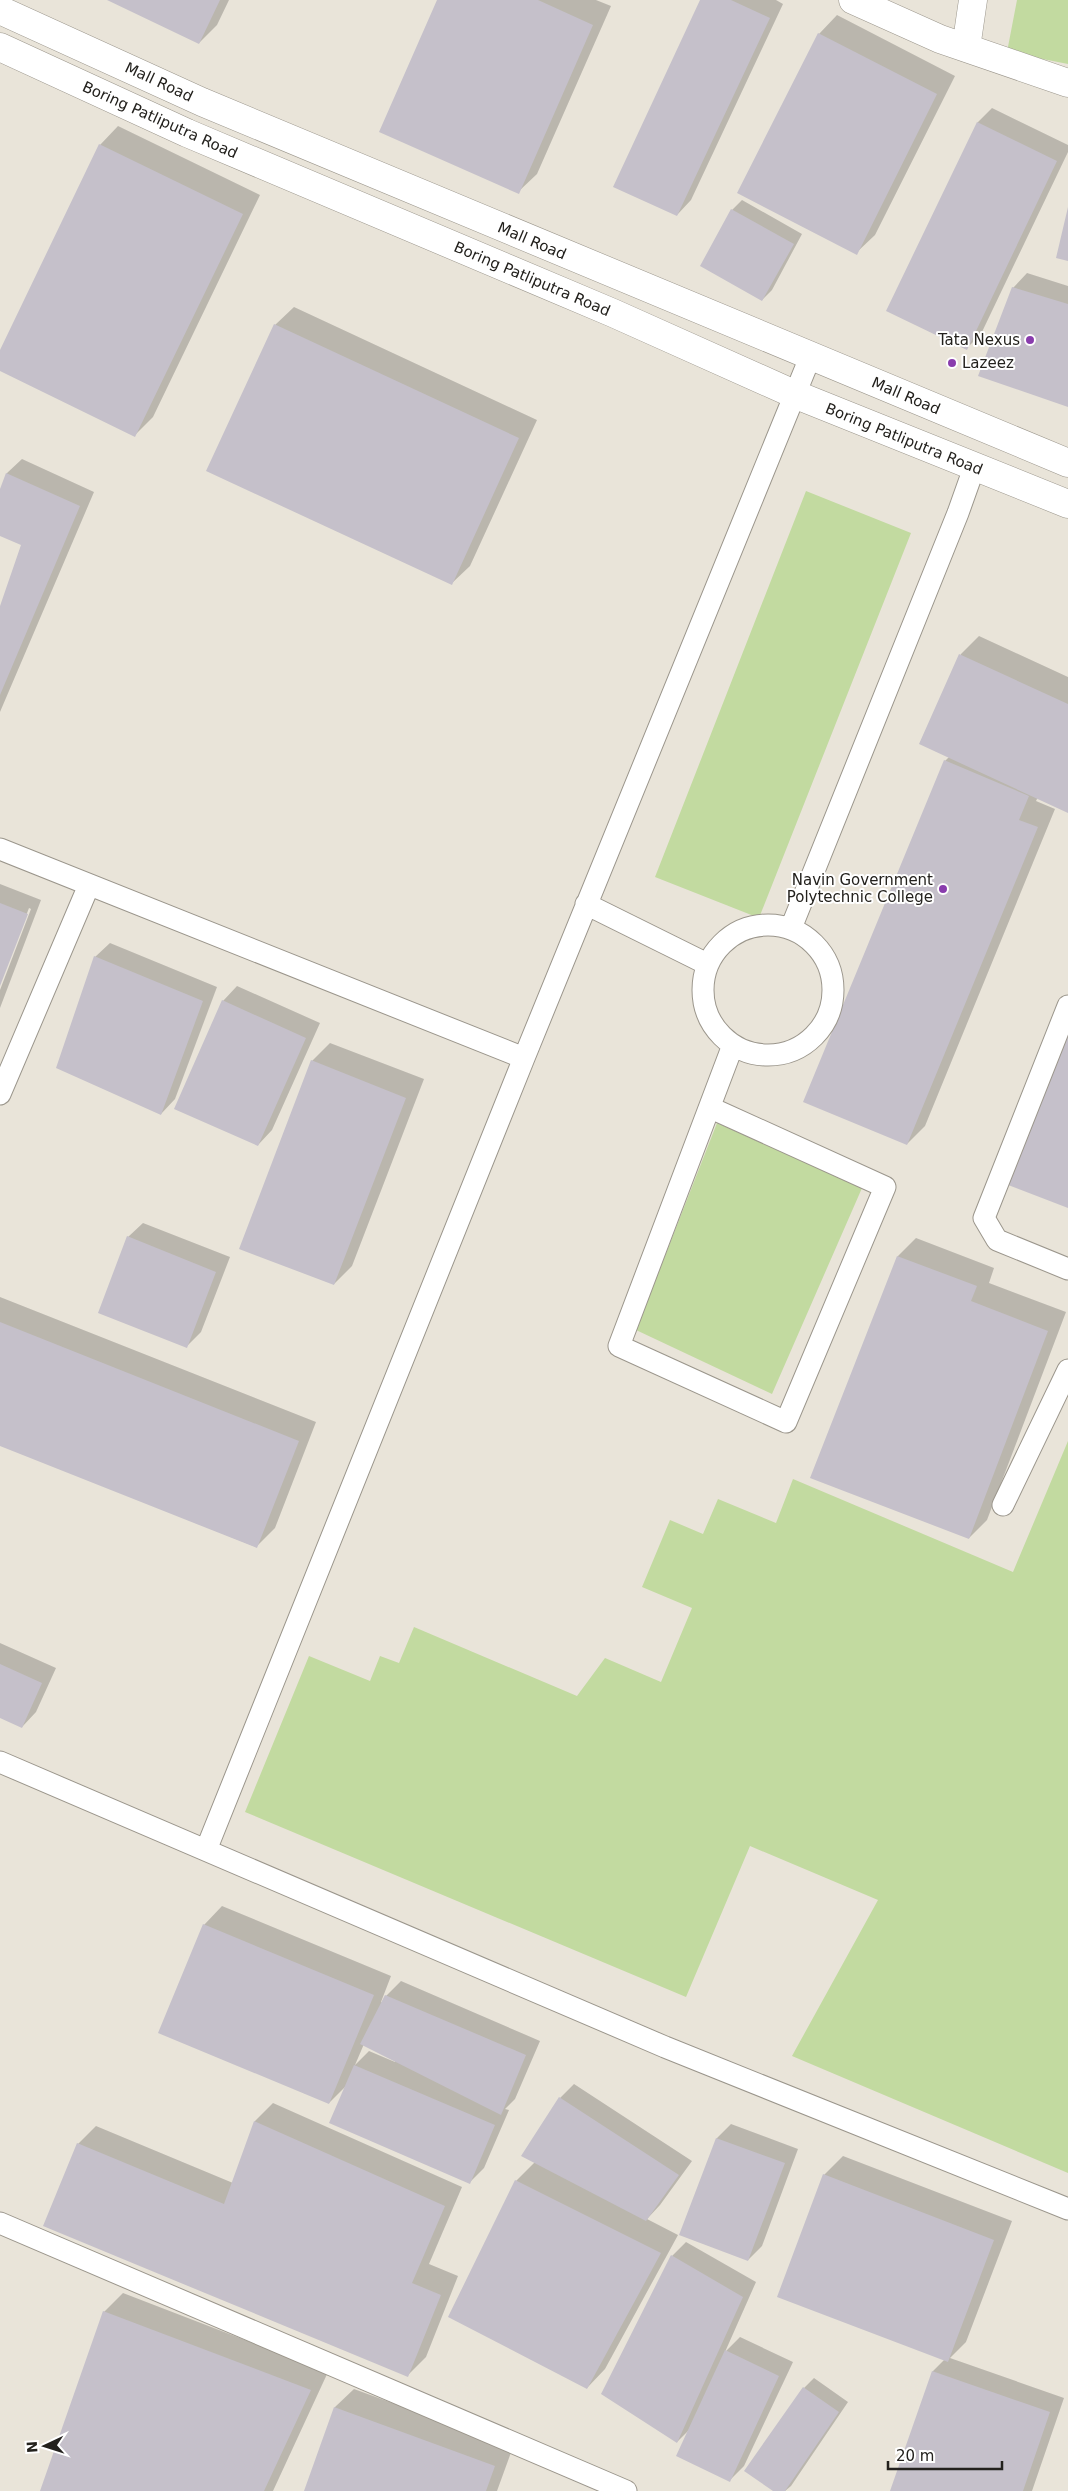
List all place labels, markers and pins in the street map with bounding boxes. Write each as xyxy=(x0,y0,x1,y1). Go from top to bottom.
place label: Tata Nexus xyxy=(937,331,1020,349)
marker: Tata Nexus xyxy=(1024,334,1036,346)
place label: Lazeez xyxy=(962,354,1014,372)
marker: Lazeez xyxy=(946,357,958,369)
place label: Navin Government Polytechnic College xyxy=(787,871,933,906)
marker: Navin Government Polytechnic College xyxy=(937,883,949,895)

